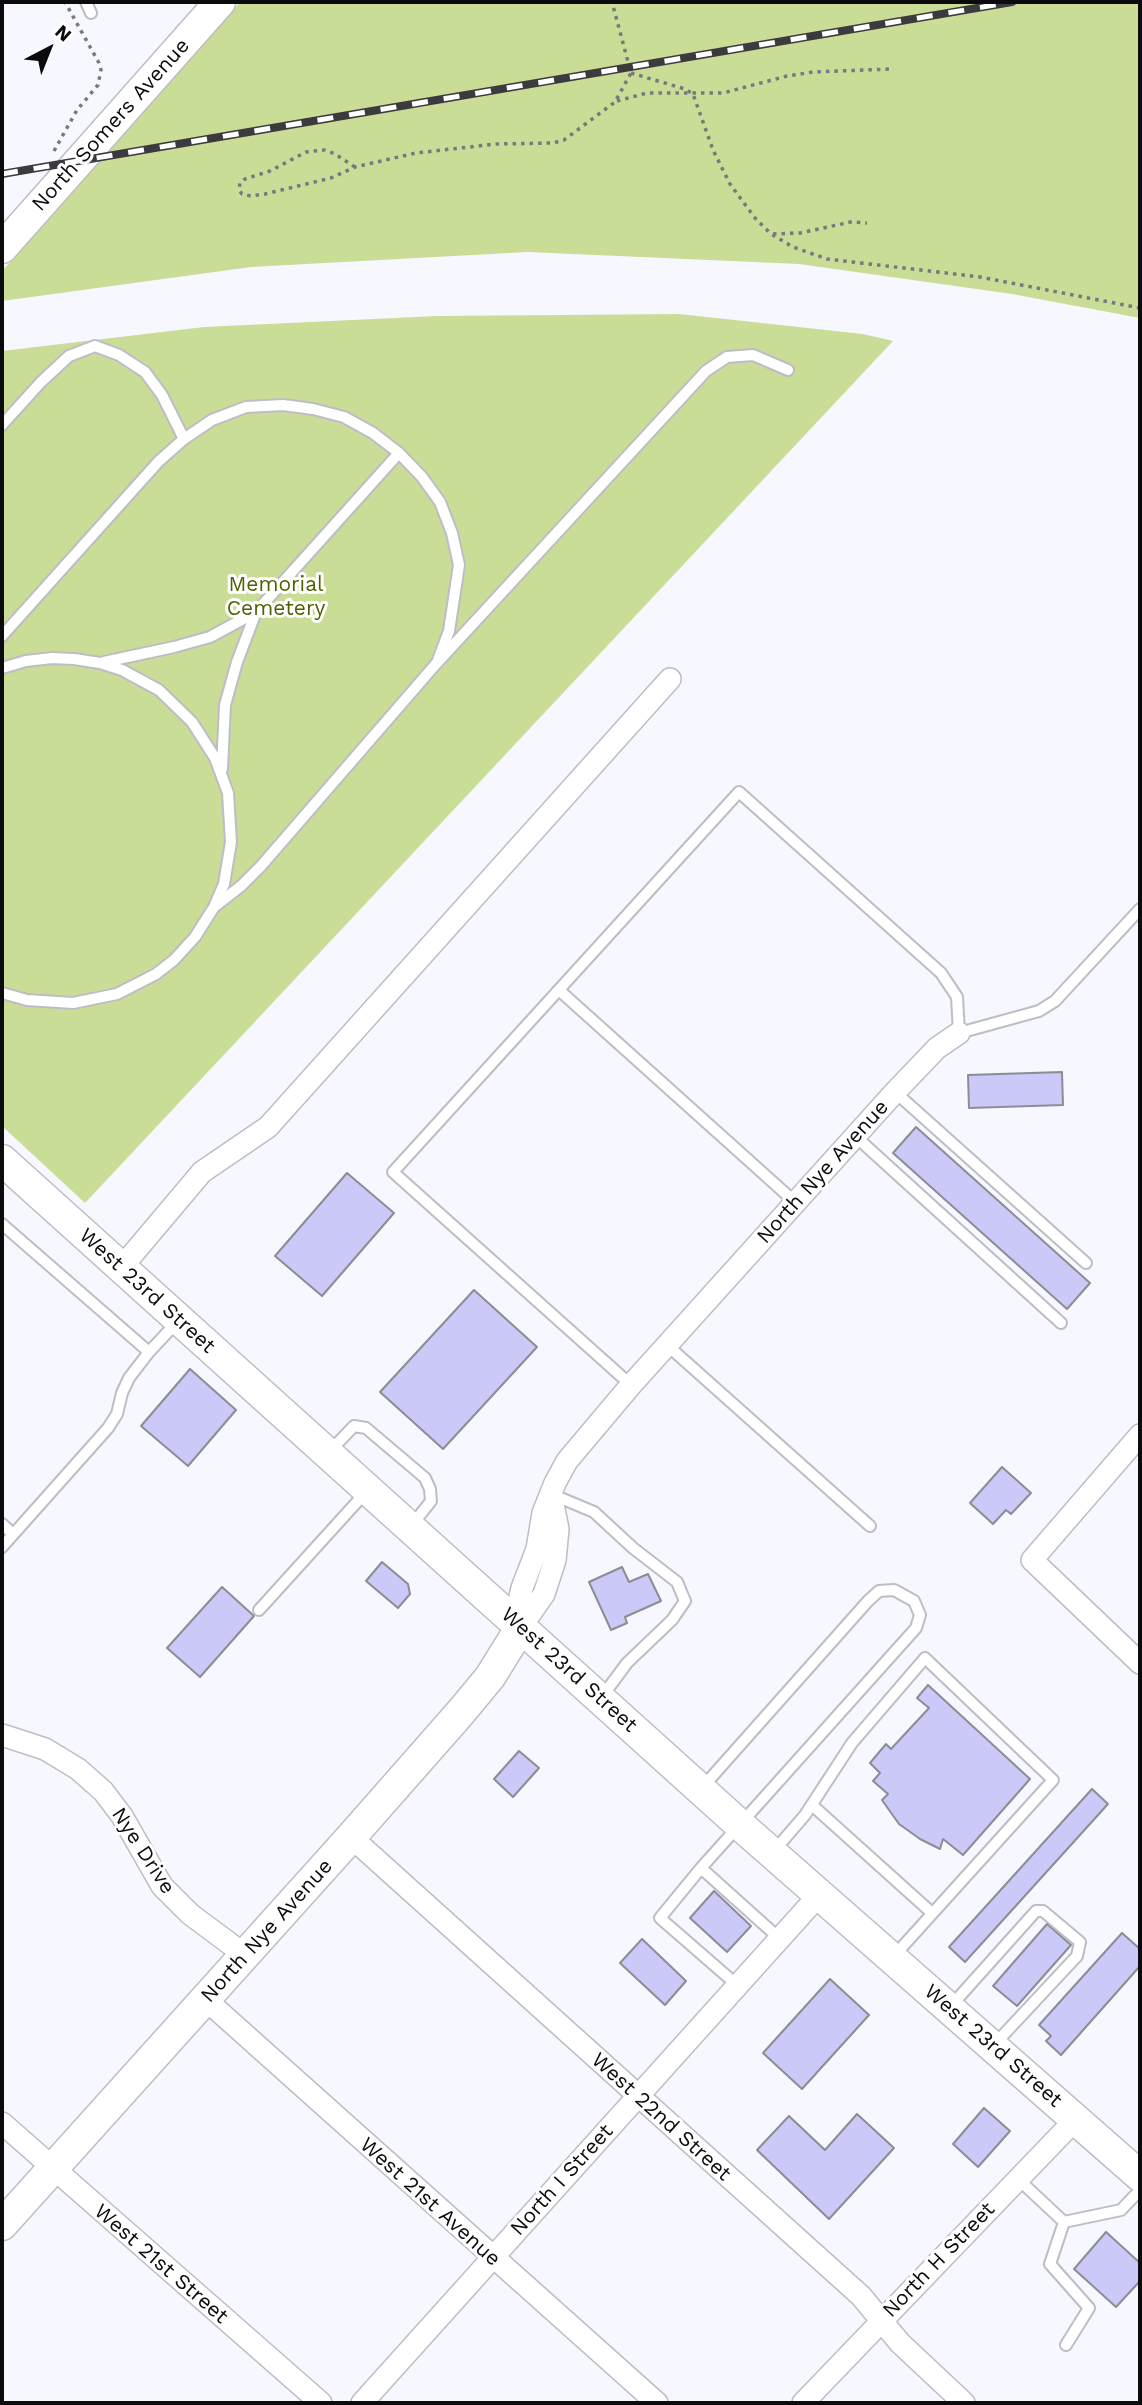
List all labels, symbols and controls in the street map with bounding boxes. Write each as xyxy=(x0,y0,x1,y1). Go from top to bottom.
north arrow xyxy=(14,14,84,84)
street label: North Somers Avenue xyxy=(27,33,195,217)
park label: Memorial Cemetery xyxy=(227,572,325,622)
street label: North Nye Avenue xyxy=(752,1095,894,1249)
street label: West 23rd Street xyxy=(74,1223,220,1359)
street label: West 23rd Street xyxy=(496,1602,642,1738)
street label: Nye Drive xyxy=(106,1803,180,1899)
street label: North Nye Avenue xyxy=(196,1854,338,2008)
street label: West 23rd Street xyxy=(919,1979,1067,2113)
street label: West 22nd Street xyxy=(586,2048,736,2186)
street label: North I Street xyxy=(505,2119,619,2241)
street label: West 21st Avenue xyxy=(355,2132,505,2272)
street label: North H Street xyxy=(878,2197,1000,2323)
street label: West 21st Street xyxy=(89,2199,233,2329)

